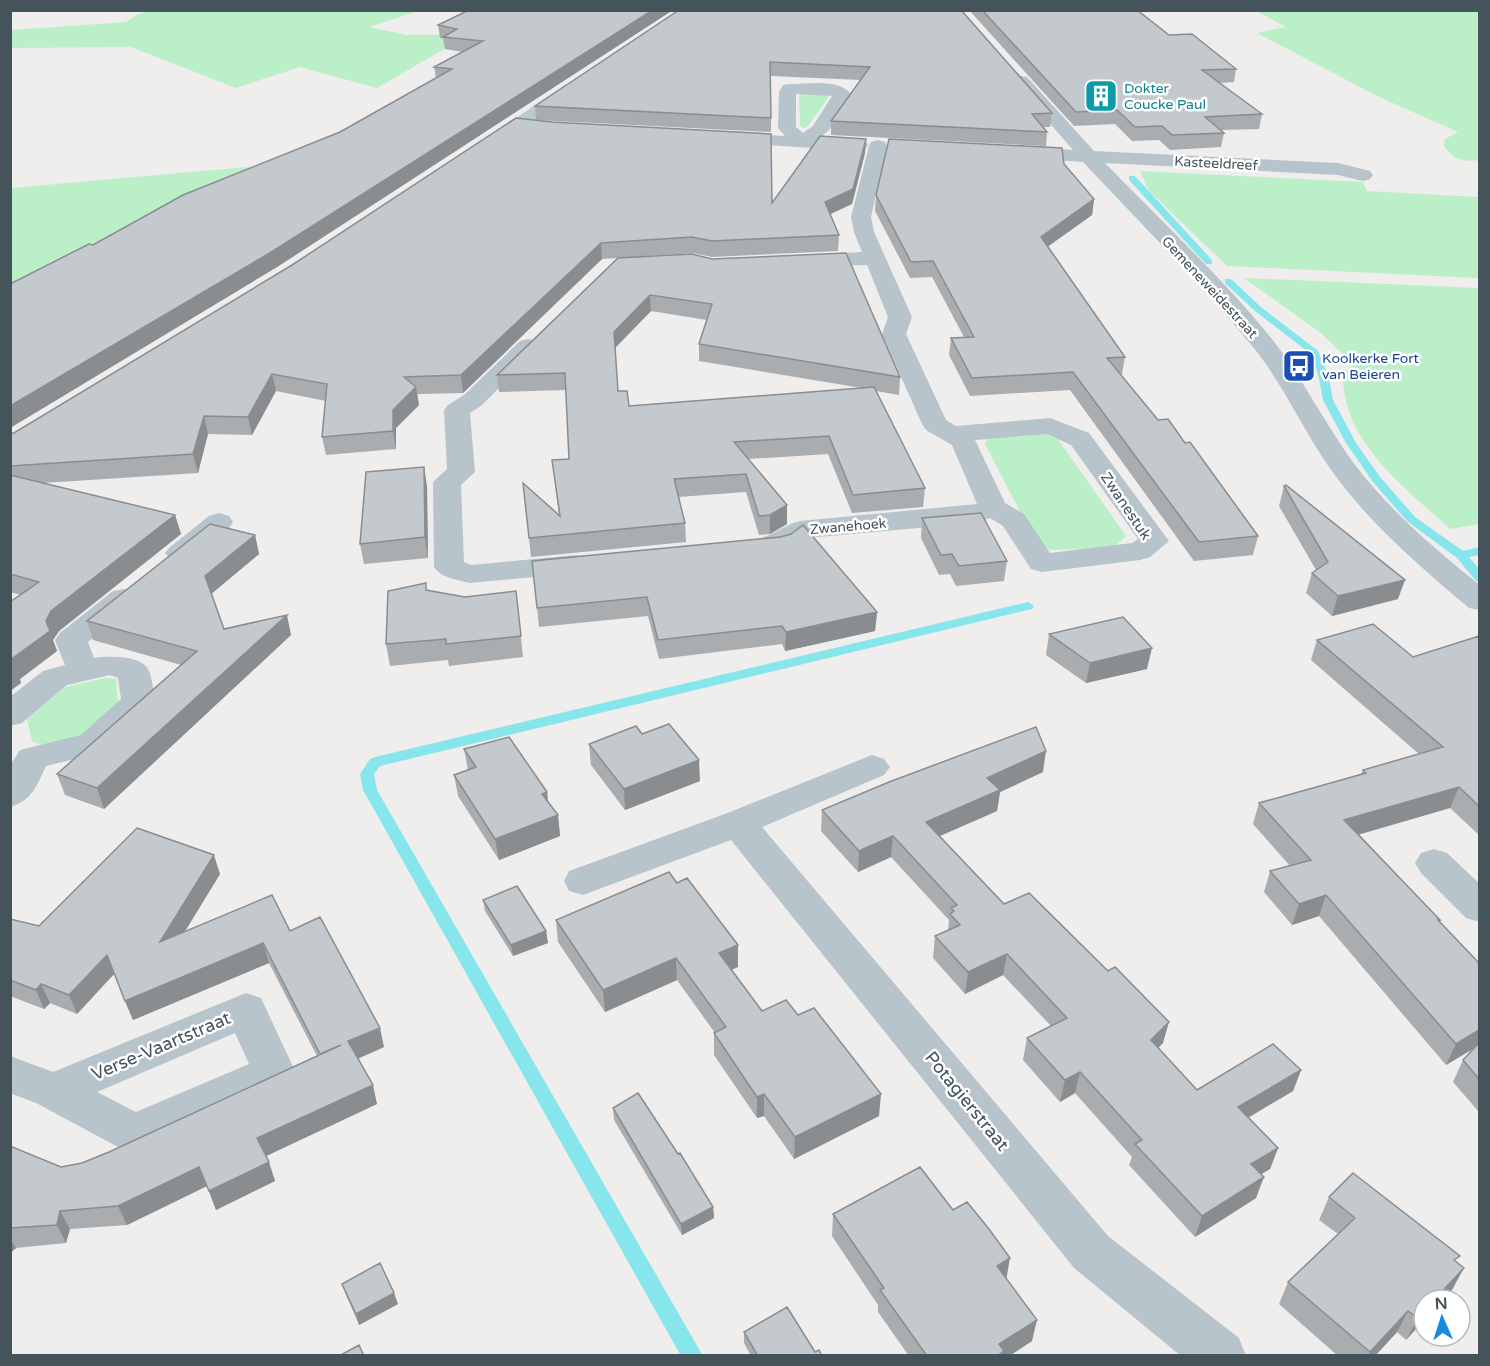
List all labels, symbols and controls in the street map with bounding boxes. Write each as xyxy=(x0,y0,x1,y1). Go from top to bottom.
building icon: Dokter Coucke Paul xyxy=(1083,78,1119,114)
place label: Dokter Coucke Paul xyxy=(1124,80,1206,113)
street label: Kasteeldreef xyxy=(1174,153,1259,174)
street label: Gemeneweidestraat xyxy=(1158,233,1262,342)
bus stop icon: Koolkerke Fort van Beieren xyxy=(1281,348,1317,384)
place label: Koolkerke Fort van Beieren xyxy=(1322,350,1420,383)
street label: Zwanestuk xyxy=(1097,469,1155,543)
street label: Zwanehoek xyxy=(809,515,887,538)
street label: Verse-Vaartstraat xyxy=(88,1007,234,1085)
street label: Potagierstraat xyxy=(920,1047,1014,1155)
north arrow xyxy=(1412,1288,1472,1348)
text: N xyxy=(1434,1294,1448,1314)

